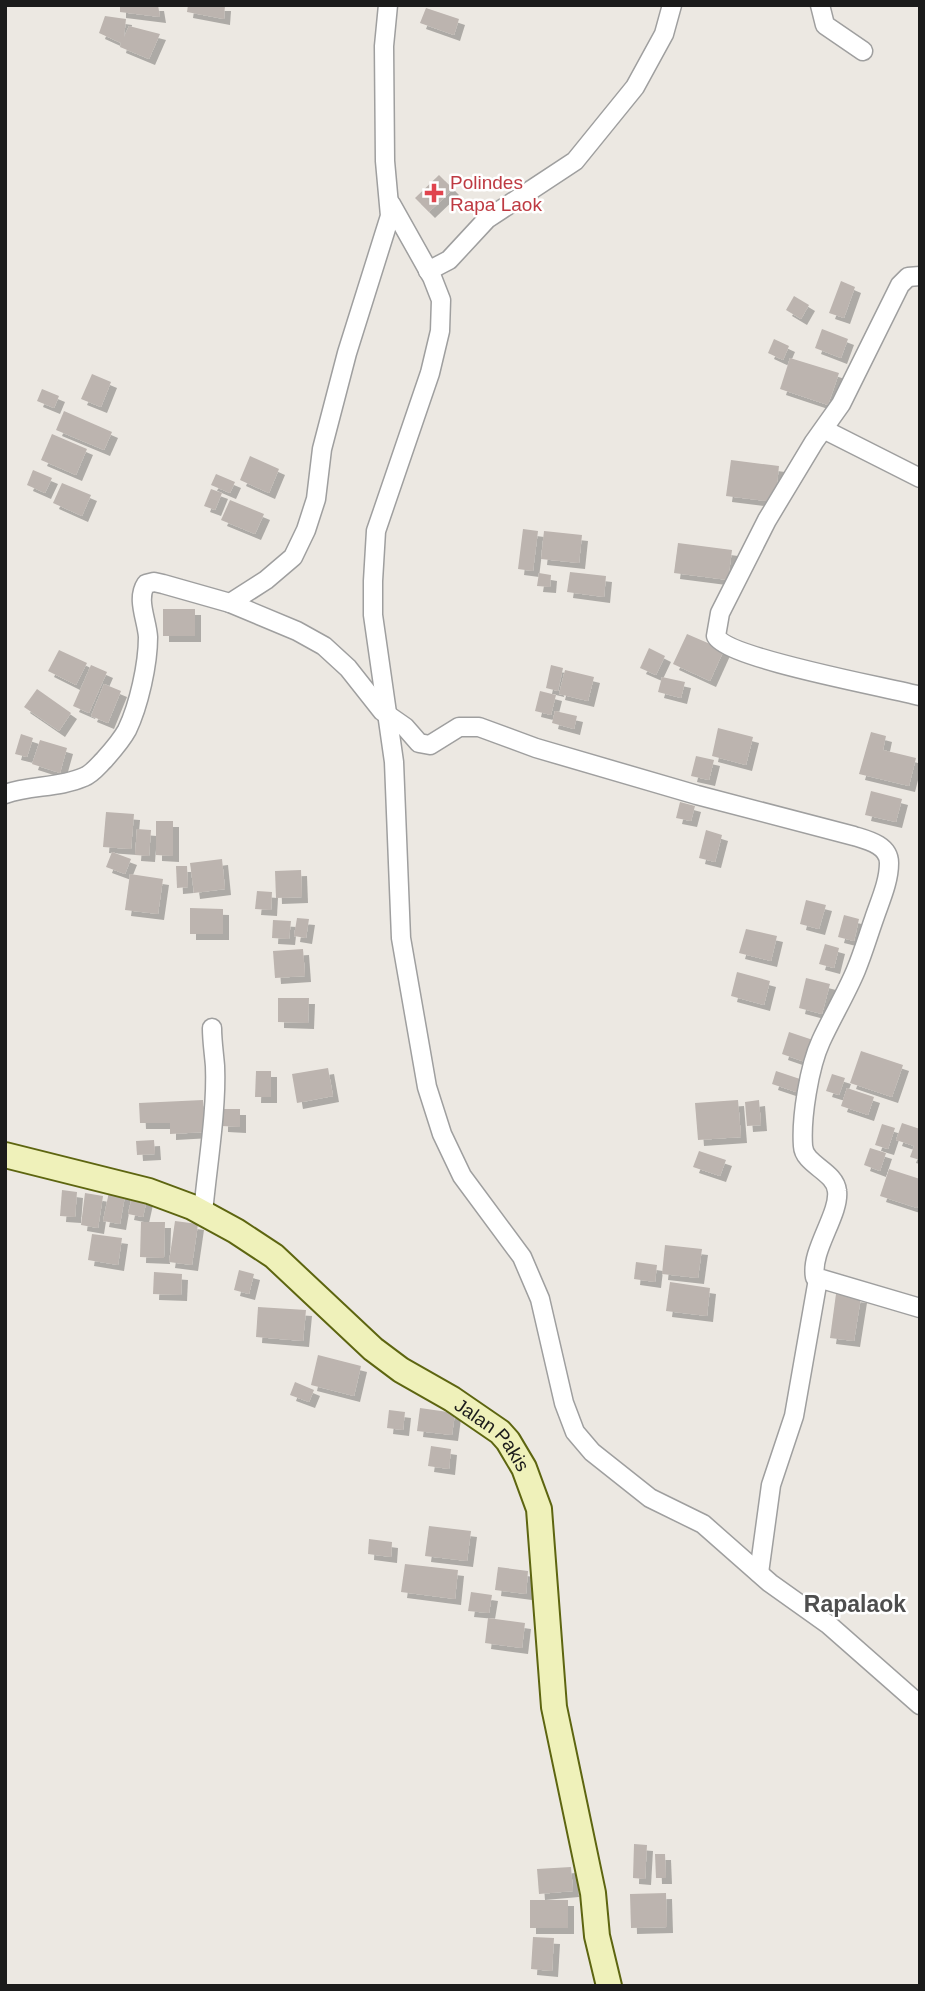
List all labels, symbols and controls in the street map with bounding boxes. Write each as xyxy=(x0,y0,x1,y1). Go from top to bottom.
place label: Polindes Rapa Laok xyxy=(450,172,542,215)
marker: Polindes Rapa Laok xyxy=(424,183,444,203)
street label: Jalan Pakis xyxy=(451,1394,533,1475)
district label: Rapalaok xyxy=(804,1591,906,1617)

